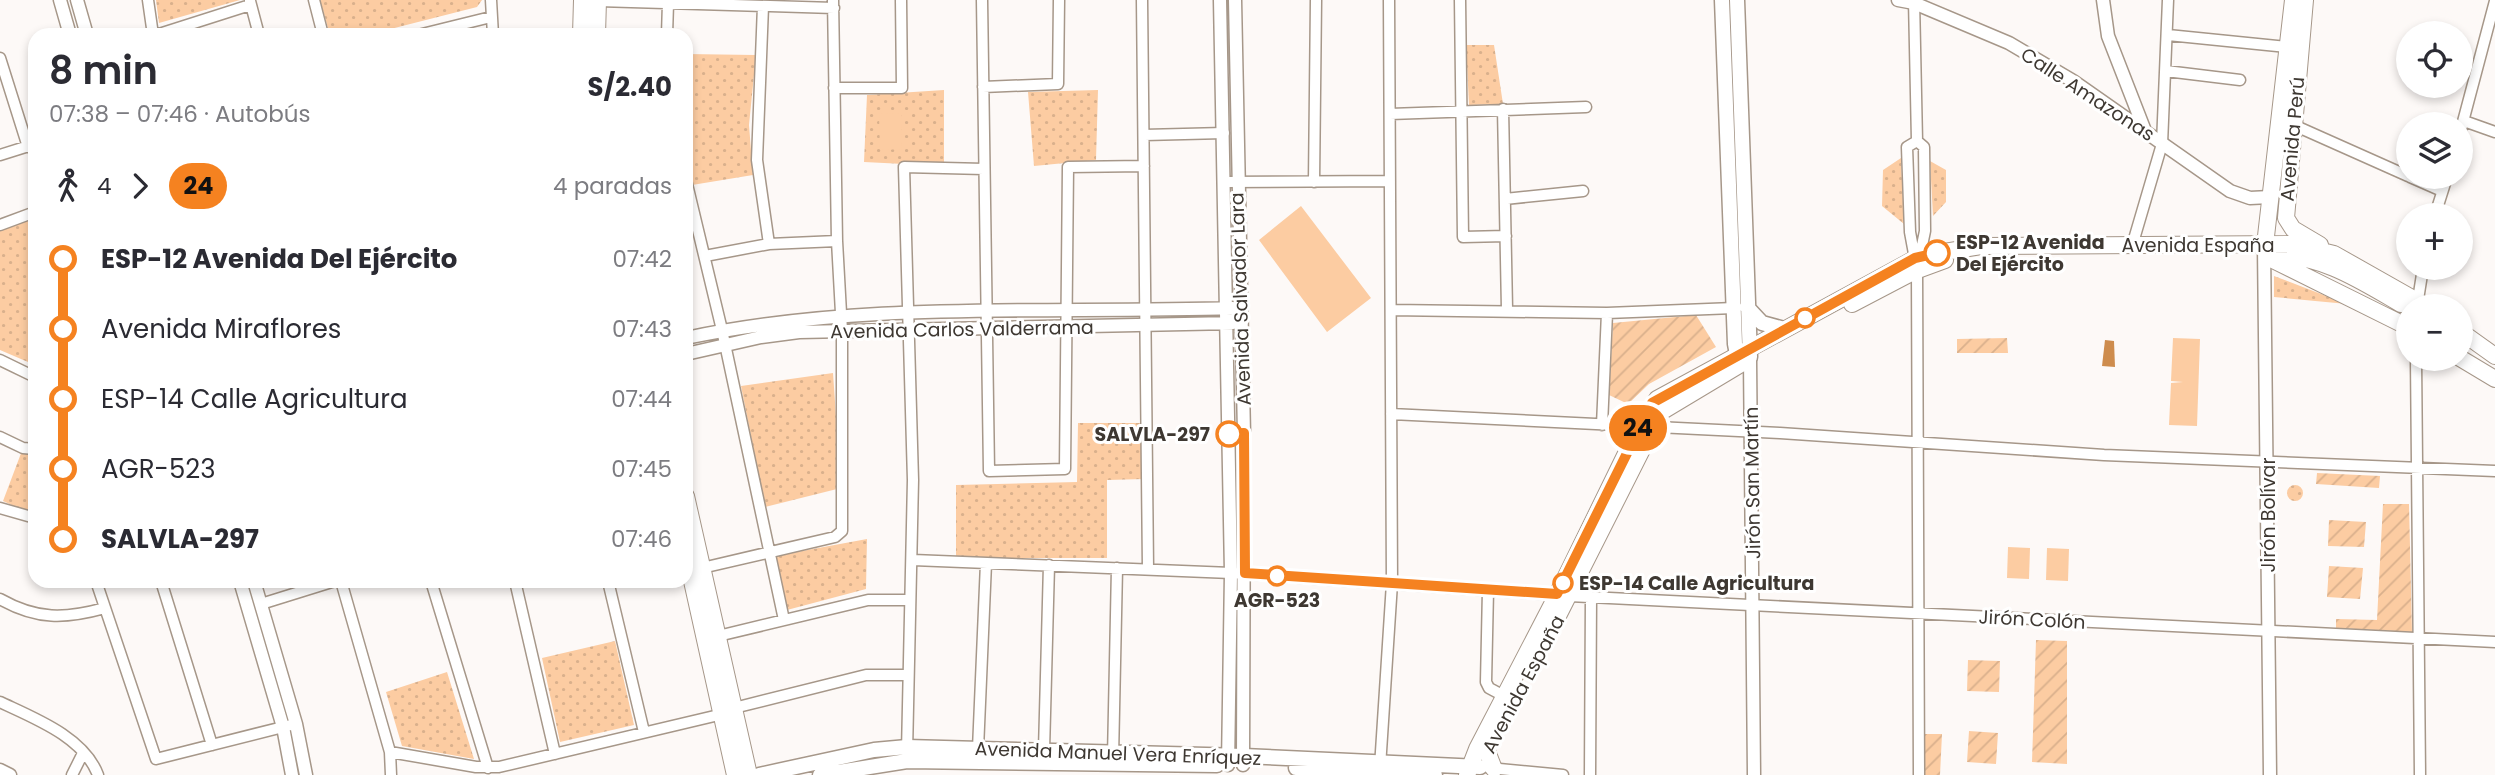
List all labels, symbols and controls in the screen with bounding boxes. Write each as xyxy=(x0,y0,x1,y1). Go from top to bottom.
map controls xyxy=(2396,21,2473,371)
button: locate xyxy=(2396,21,2473,98)
street label: Calle Amazonas xyxy=(2016,41,2160,148)
text: 8 min xyxy=(49,44,158,97)
text: S/2.40 xyxy=(587,69,672,105)
street label: Avenida Perú xyxy=(2274,76,2311,202)
text: 07:38 – 07:46 · Autobús xyxy=(49,98,311,130)
button: layers xyxy=(2396,112,2473,189)
icon: walk xyxy=(49,167,87,205)
icon: forward xyxy=(121,167,159,205)
text: 24 xyxy=(183,169,213,202)
text: 4 xyxy=(97,170,111,202)
text: 4 paradas xyxy=(553,170,672,202)
street label: Avenida Salvador Lara xyxy=(1223,192,1258,406)
button: + xyxy=(2396,203,2473,280)
place label: ESP-12 Avenida Del Ejército xyxy=(1956,229,2105,278)
street label: Avenida España xyxy=(2121,232,2275,259)
marker: ESP-12 Avenida Del Ejército xyxy=(1924,240,1950,266)
text: ESP-12 Avenida Del Ejército xyxy=(101,241,457,277)
text: 07:42 xyxy=(612,243,672,275)
button: − xyxy=(2396,294,2473,371)
unlabelled marker xyxy=(1795,308,1815,328)
text: Avenida Miraflores xyxy=(101,311,341,347)
text: 07:43 xyxy=(612,313,672,345)
street label: Avenida Carlos Valderrama xyxy=(830,314,1094,345)
text: ESP-14 Calle Agricultura xyxy=(101,381,408,417)
text: 07:44 xyxy=(611,383,672,415)
line badge: 24 xyxy=(1606,405,1670,451)
street label: Jirón San Martín xyxy=(1738,407,1767,559)
text: 24 xyxy=(1623,411,1653,444)
place label: SALVLA-297 xyxy=(1095,421,1210,448)
marker: SALVLA-297 xyxy=(1216,421,1242,447)
text: AGR-523 xyxy=(101,451,215,487)
text: 07:45 xyxy=(611,453,672,485)
street label: Jirón Bolívar xyxy=(2255,458,2282,572)
text: SALVLA-297 xyxy=(101,521,259,557)
text: 07:46 xyxy=(611,523,672,555)
marker: AGR-523 xyxy=(1267,566,1287,586)
place label: ESP-14 Calle Agricultura xyxy=(1579,570,1814,597)
marker: ESP-14 Calle Agricultura xyxy=(1553,573,1573,593)
place label: AGR-523 xyxy=(1234,587,1320,614)
street label: Jirón Colón xyxy=(1978,603,2086,636)
street label: Avenida España xyxy=(1476,610,1571,758)
street label: Avenida Manuel Vera Enríquez xyxy=(974,735,1262,772)

